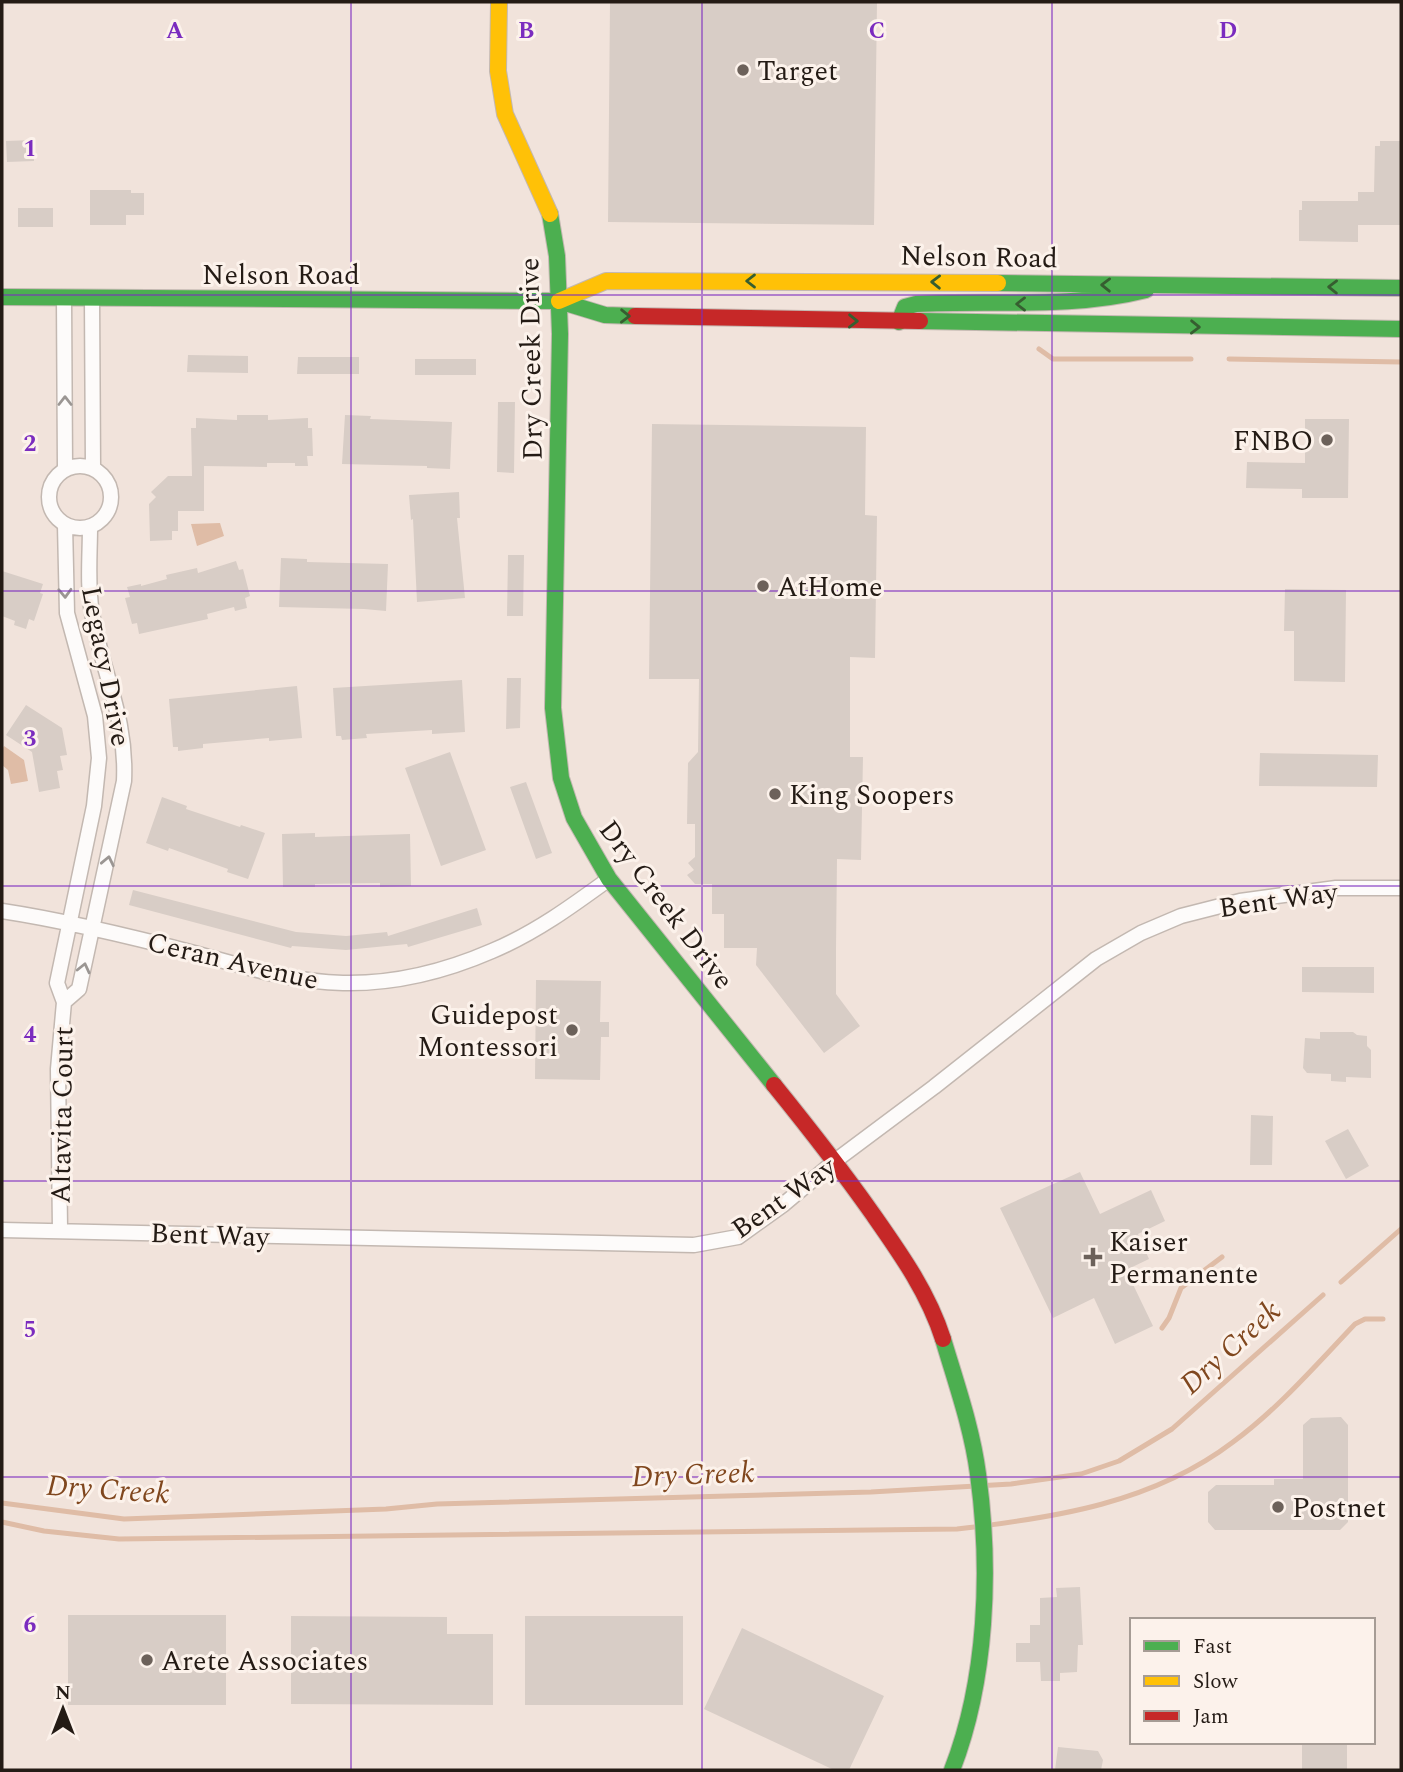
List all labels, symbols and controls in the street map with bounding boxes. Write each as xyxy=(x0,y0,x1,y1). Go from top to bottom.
text: A xyxy=(166,14,184,49)
text: B xyxy=(518,14,534,49)
text: C xyxy=(869,14,885,49)
text: D xyxy=(1219,14,1237,49)
place label: Target xyxy=(757,50,838,93)
marker: Target xyxy=(735,62,751,78)
text: 1 xyxy=(24,132,36,167)
street label: Nelson Road xyxy=(900,235,1058,280)
street label: Nelson Road xyxy=(202,254,360,297)
street label: Dry Creek Drive xyxy=(508,257,555,461)
one-way arrow xyxy=(745,273,755,289)
one-way arrow xyxy=(931,274,941,290)
one-way arrow xyxy=(1100,277,1111,292)
one-way arrow xyxy=(1327,279,1338,295)
one-way arrow xyxy=(1015,296,1026,312)
one-way arrow xyxy=(621,308,631,324)
one-way arrow xyxy=(848,313,859,329)
one-way arrow xyxy=(1191,319,1201,335)
one-way arrow xyxy=(57,395,73,406)
place label: FNBO xyxy=(1233,420,1313,463)
text: 2 xyxy=(24,427,37,462)
marker: FNBO xyxy=(1319,432,1335,448)
place label: AtHome xyxy=(777,566,883,609)
marker: AtHome xyxy=(755,578,771,594)
street label: Legacy Drive xyxy=(69,582,142,750)
one-way arrow xyxy=(58,588,73,599)
text: 3 xyxy=(24,722,37,757)
place label: King Soopers xyxy=(789,774,955,817)
marker: King Soopers xyxy=(767,786,783,802)
street label: Dry Creek Drive xyxy=(588,811,744,999)
one-way arrow xyxy=(99,855,114,867)
street label: Bent Way xyxy=(1216,871,1342,930)
street label: Ceran Avenue xyxy=(143,921,323,1002)
one-way arrow xyxy=(75,962,90,974)
place label: Guidepost Montessori xyxy=(417,994,558,1069)
text: 4 xyxy=(24,1018,37,1053)
marker: Guidepost Montessori xyxy=(564,1022,580,1038)
street label: Altavita Court xyxy=(39,1026,86,1204)
street label: Bent Way xyxy=(723,1145,846,1250)
street label: Bent Way xyxy=(150,1212,272,1259)
place label: Kaiser Permanente xyxy=(1109,1221,1258,1296)
marker: Kaiser Permanente xyxy=(1083,1247,1103,1267)
water label: Dry Creek xyxy=(1169,1289,1292,1406)
text: 5 xyxy=(24,1313,36,1348)
water label: Dry Creek xyxy=(631,1450,755,1500)
water label: Dry Creek xyxy=(45,1463,171,1517)
place label: Postnet xyxy=(1292,1487,1386,1530)
marker: Postnet xyxy=(1270,1499,1286,1515)
text: 6 xyxy=(24,1608,37,1643)
legend xyxy=(1130,1618,1375,1744)
text: Fast xyxy=(1193,1631,1232,1663)
place label: Arete Associates xyxy=(161,1640,368,1683)
marker: Arete Associates xyxy=(139,1652,155,1668)
text: Slow xyxy=(1193,1666,1239,1698)
north arrow xyxy=(28,1674,98,1744)
text: N xyxy=(55,1679,71,1708)
text: Jam xyxy=(1193,1701,1229,1733)

